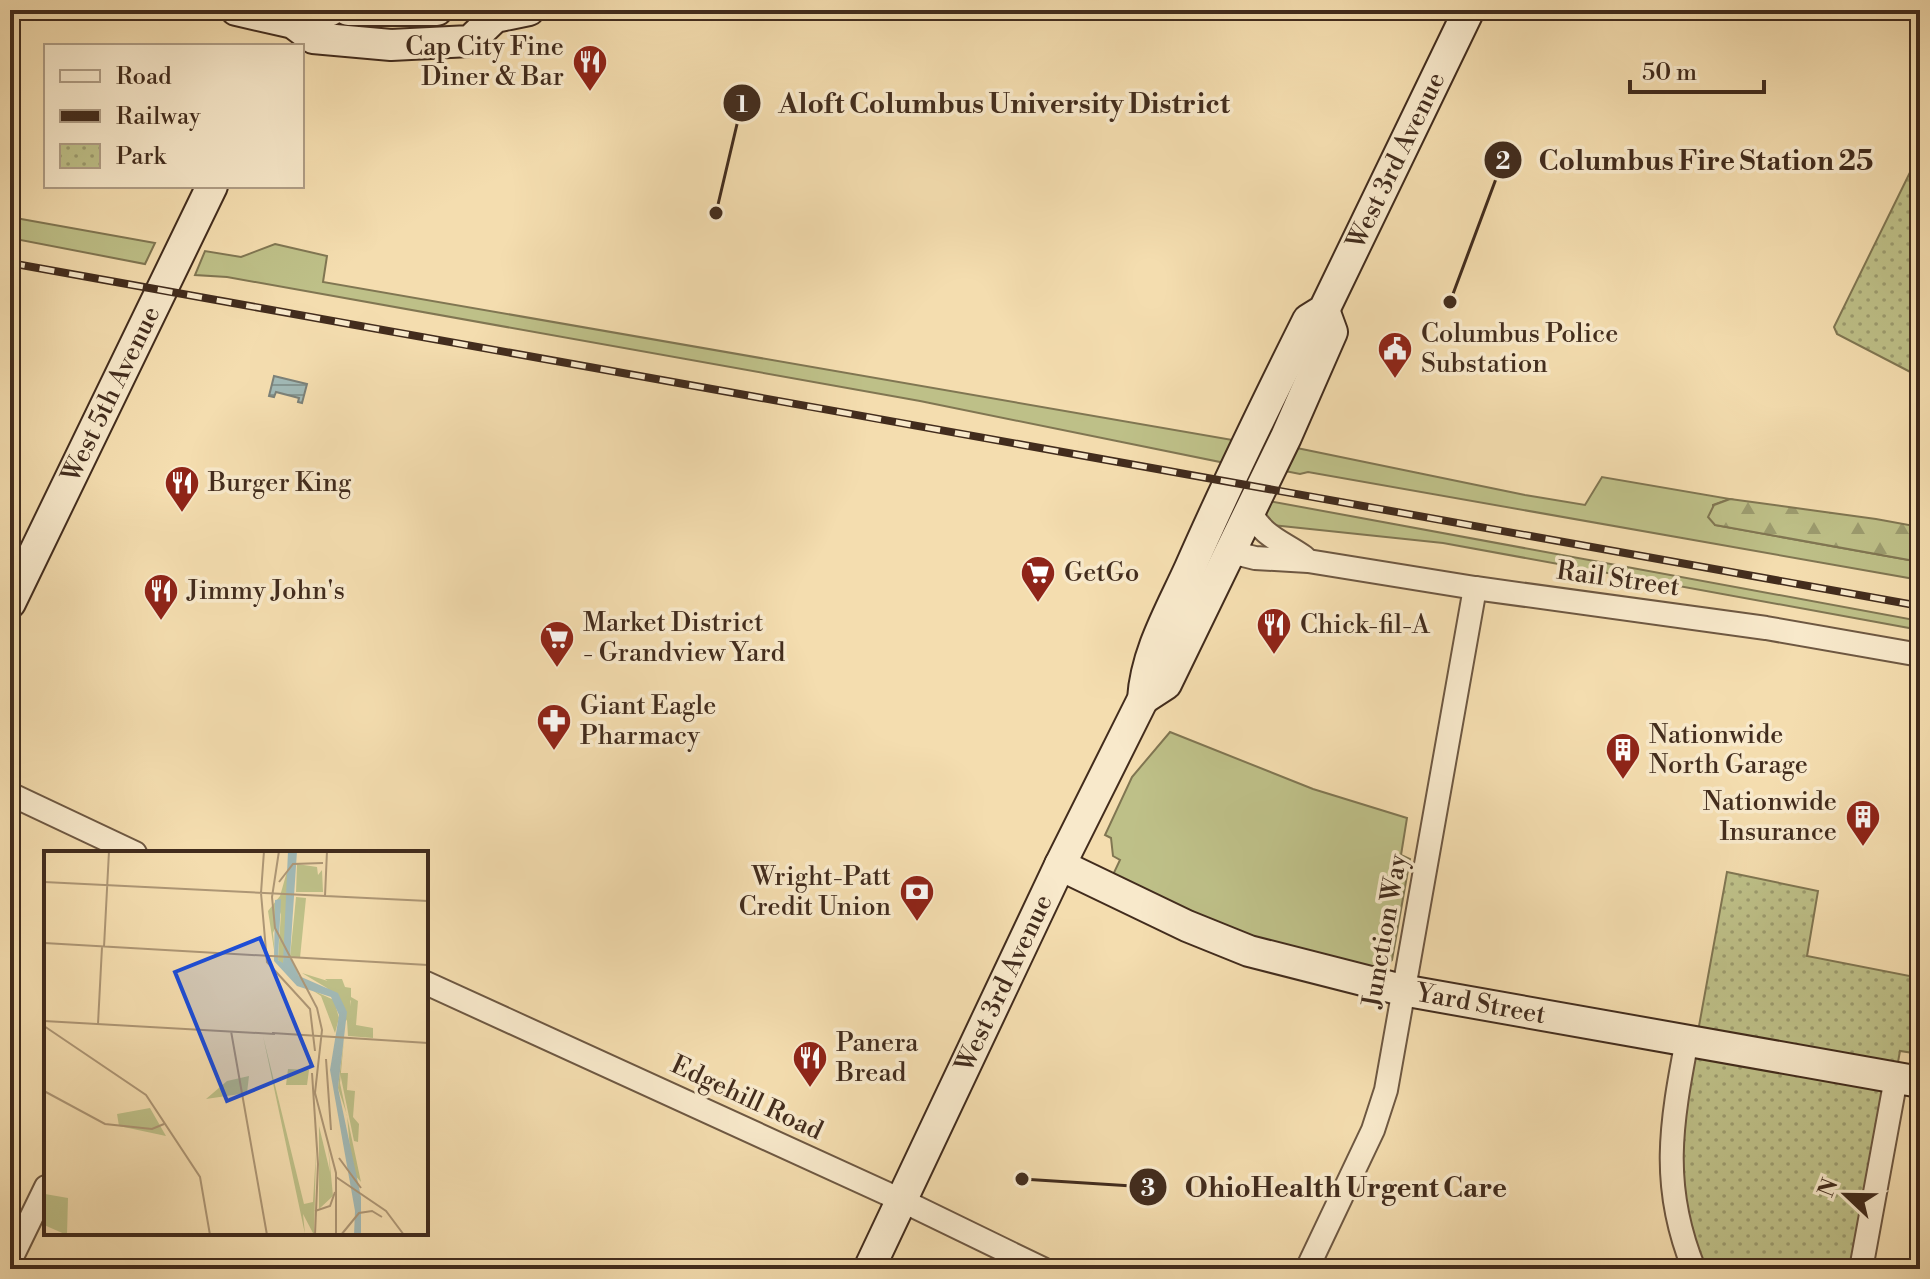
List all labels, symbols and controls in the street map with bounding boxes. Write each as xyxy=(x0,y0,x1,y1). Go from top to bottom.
place label: Cap City Fine Diner & Bar xyxy=(405,31,564,93)
restaurant icon: Cap City Fine Diner & Bar xyxy=(571,43,609,93)
legend xyxy=(44,44,304,188)
scale bar xyxy=(1630,44,1764,94)
text: 50 m xyxy=(1642,58,1697,88)
text: Road xyxy=(116,62,172,92)
street label: West 3rd Avenue xyxy=(1339,67,1453,255)
callout: Aloft Columbus University District xyxy=(722,77,1245,129)
text: Aloft Columbus University District xyxy=(777,87,1231,122)
text: 1 xyxy=(736,90,748,120)
text: Railway xyxy=(116,102,201,132)
callout: Columbus Fire Station 25 xyxy=(1483,134,1889,186)
text: Park xyxy=(116,142,167,172)
text: Columbus Fire Station 25 xyxy=(1539,144,1873,179)
text: 2 xyxy=(1496,147,1511,177)
street label: West 5th Avenue xyxy=(55,301,167,488)
place label: Columbus Police Substation xyxy=(1421,318,1618,380)
public building icon: Columbus Police Substation xyxy=(1376,330,1414,380)
restaurant icon: Burger King xyxy=(163,464,201,514)
place label: Burger King xyxy=(207,467,352,499)
supermarket icon: GetGo xyxy=(1019,554,1057,604)
street label: Rail Street xyxy=(1554,555,1682,603)
place label: GetGo xyxy=(1064,557,1139,589)
restaurant icon: Jimmy John's xyxy=(142,572,180,622)
place label: Jimmy John's xyxy=(186,575,345,607)
restaurant icon: Chick-fil-A xyxy=(1255,606,1293,656)
place label: Market District - Grandview Yard xyxy=(583,607,785,669)
place label: Chick-fil-A xyxy=(1300,609,1431,641)
supermarket icon: Market District - Grandview Yard xyxy=(538,619,576,669)
place label: Giant Eagle Pharmacy xyxy=(580,690,716,752)
pharmacy icon: Giant Eagle Pharmacy xyxy=(535,702,573,752)
place label: Nationwide North Garage xyxy=(1649,719,1808,781)
building icon: Nationwide North Garage xyxy=(1604,731,1642,781)
place label: Nationwide Insurance xyxy=(1703,786,1837,848)
building icon: Nationwide Insurance xyxy=(1844,798,1882,848)
inset map xyxy=(44,851,428,1235)
street label: Junction Way xyxy=(1356,851,1414,1011)
place label: Wright-Patt Credit Union xyxy=(739,861,891,923)
bank icon: Wright-Patt Credit Union xyxy=(898,873,936,923)
street label: West 3rd Avenue xyxy=(948,889,1060,1078)
street label: Yard Street xyxy=(1412,977,1548,1031)
place label: Panera Bread xyxy=(835,1027,919,1089)
restaurant icon: Panera Bread xyxy=(791,1039,829,1089)
street label: Edgehill Road xyxy=(666,1049,828,1147)
north arrow xyxy=(1806,1155,1886,1235)
callout: OhioHealth Urgent Care xyxy=(1128,1161,1523,1213)
text: OhioHealth Urgent Care xyxy=(1185,1171,1507,1206)
text: 3 xyxy=(1141,1174,1155,1204)
text: N xyxy=(1813,1174,1845,1201)

